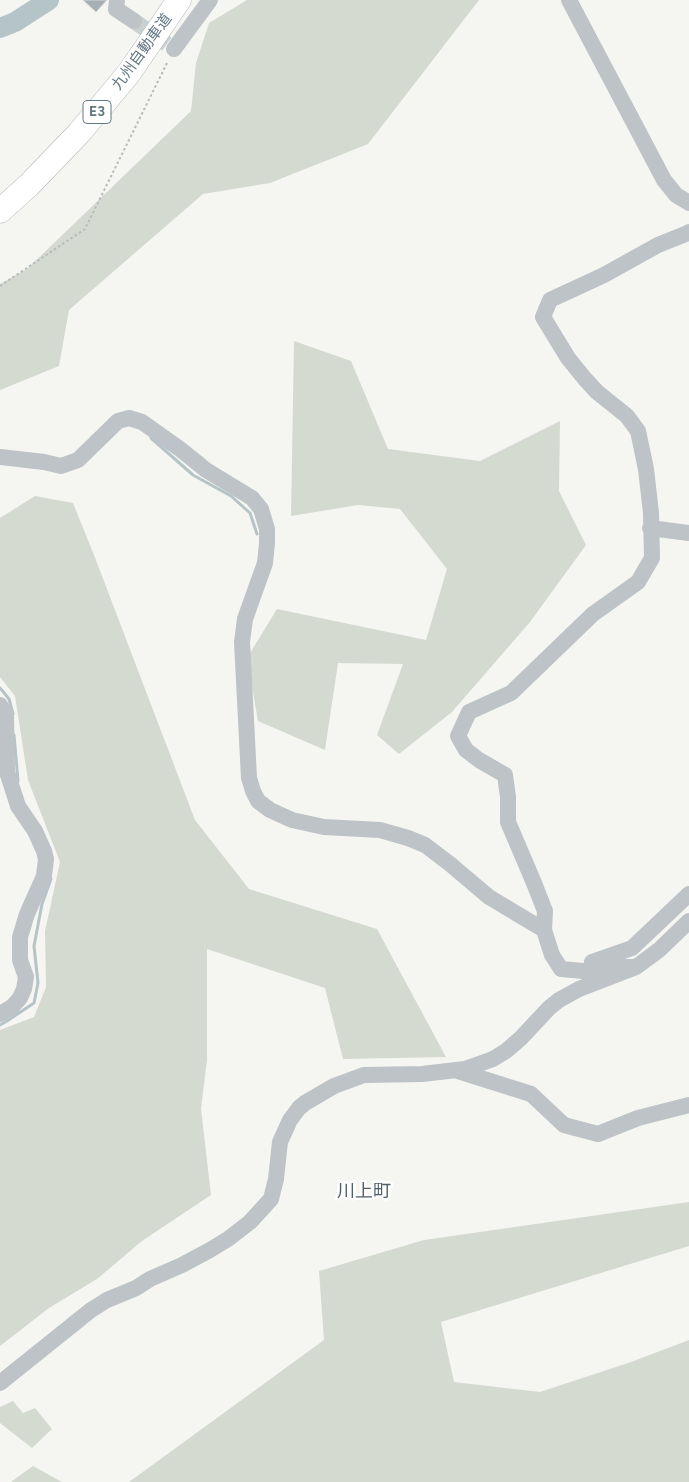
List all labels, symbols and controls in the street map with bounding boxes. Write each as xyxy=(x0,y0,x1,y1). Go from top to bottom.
street label: 九州自動車道 xyxy=(108,10,176,94)
road number: E3 xyxy=(83,100,111,124)
district label: 川上町 xyxy=(337,1181,391,1203)

